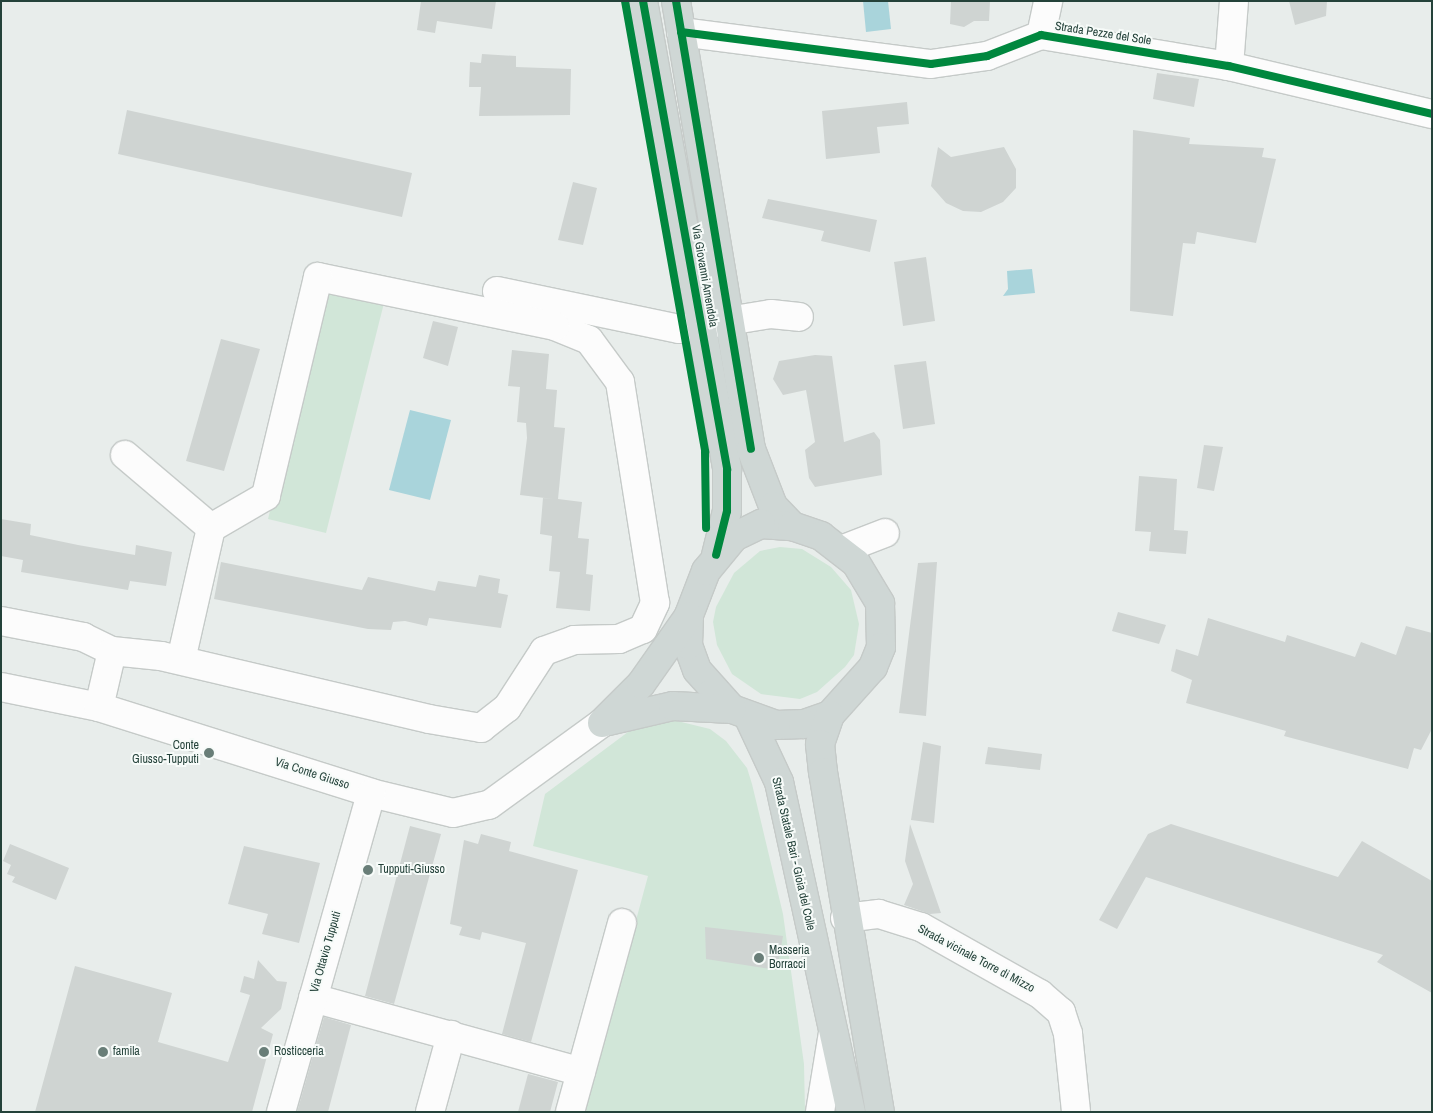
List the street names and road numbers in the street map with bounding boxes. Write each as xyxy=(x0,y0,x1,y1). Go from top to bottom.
street label: Strada Pezze del Sole xyxy=(1054,19,1152,49)
street label: Via Giovanni Amendola xyxy=(688,223,720,329)
street label: Via Conte Giusso xyxy=(273,755,351,793)
street label: Strada Statale Bari - Gioia del Colle xyxy=(768,776,818,932)
street label: Via Ottavio Tupputi xyxy=(307,909,345,995)
street label: Strada vicinale Torre di Mizzo xyxy=(915,922,1037,996)

